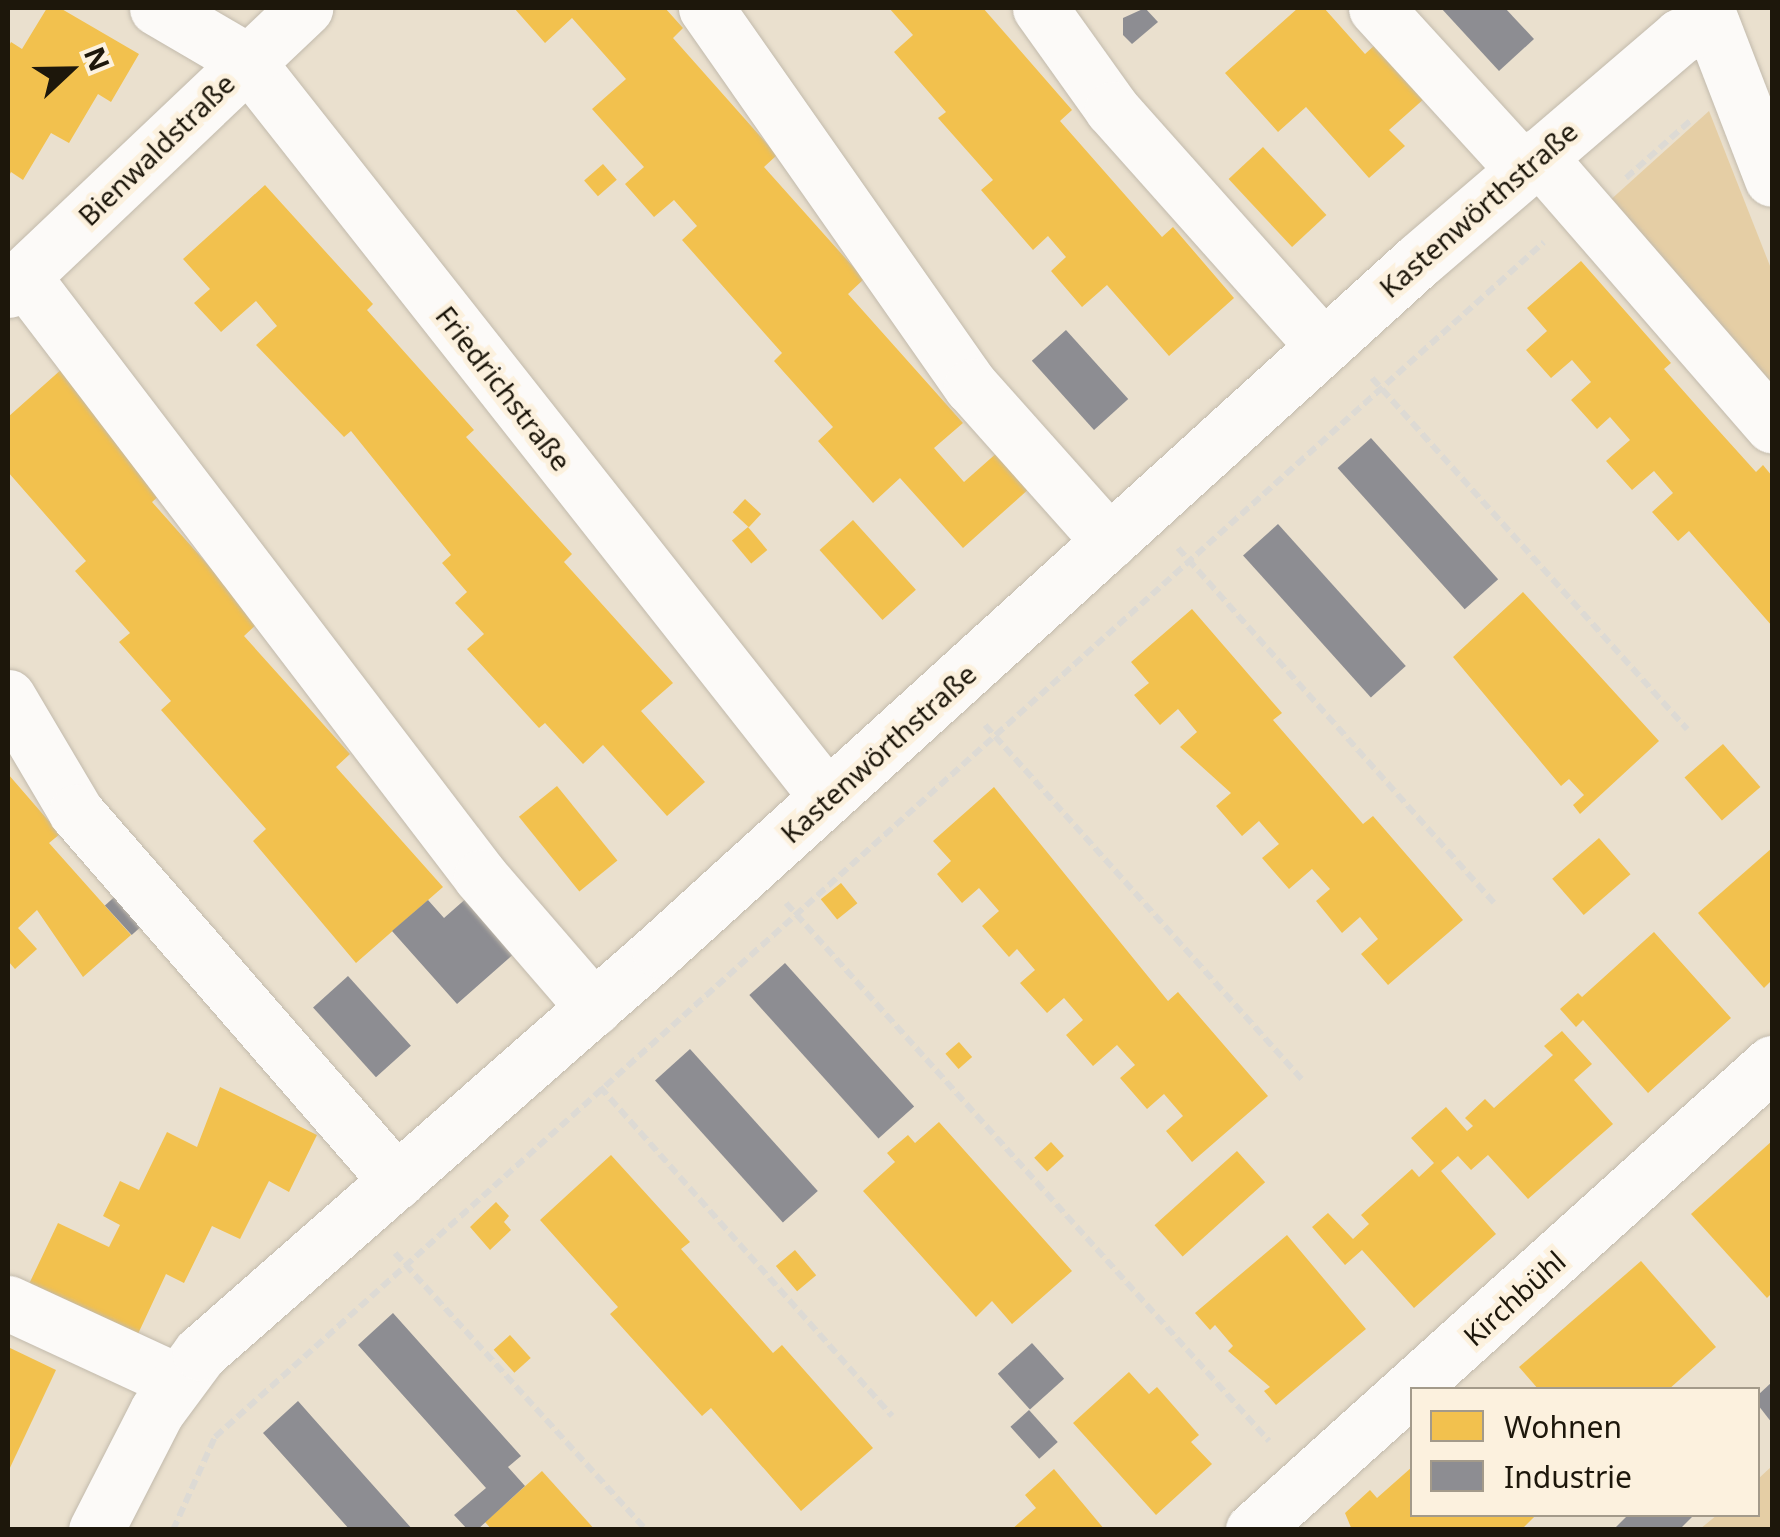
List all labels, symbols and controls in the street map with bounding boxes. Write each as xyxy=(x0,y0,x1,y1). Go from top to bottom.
north arrow xyxy=(20,20,120,120)
text: N xyxy=(76,41,120,76)
street label: Bienwaldstraße xyxy=(71,66,241,232)
street label: Kastenwörthstraße xyxy=(1372,114,1584,304)
street label: Friedrichstraße xyxy=(429,299,579,477)
street label: Kastenwörthstraße xyxy=(773,656,983,850)
street label: Kirchbühl xyxy=(1456,1244,1572,1352)
legend xyxy=(1410,1387,1760,1517)
text: Wohnen xyxy=(1504,1406,1622,1447)
text: Industrie xyxy=(1504,1456,1632,1497)

